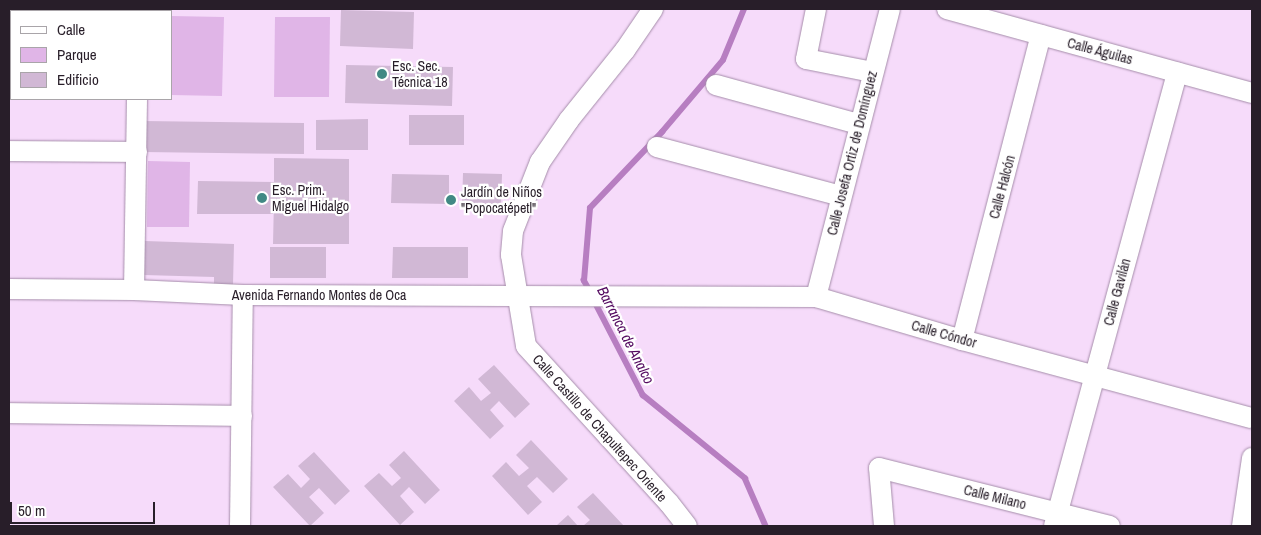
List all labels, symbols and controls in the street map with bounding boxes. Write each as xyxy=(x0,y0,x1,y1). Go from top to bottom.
legend xyxy=(10,10,172,100)
text: Calle xyxy=(57,19,85,40)
street label: Calle Águilas xyxy=(1065,34,1135,68)
text: Parque xyxy=(57,44,97,65)
place label: Esc. Sec. Técnica 18 xyxy=(392,58,448,90)
marker: Esc. Sec. Técnica 18 xyxy=(376,68,388,80)
text: Edificio xyxy=(57,69,99,90)
street label: Calle Josefa Ortiz de Domínguez xyxy=(823,69,881,237)
street label: Calle Halcón xyxy=(985,153,1019,221)
place label: Esc. Prim. Miguel Hidalgo xyxy=(272,182,349,214)
place label: Jardín de Niños "Popocatépetl" xyxy=(461,184,542,216)
marker: Esc. Prim. Miguel Hidalgo xyxy=(256,192,268,204)
marker: Jardín de Niños "Popocatépetl" xyxy=(445,194,457,206)
street label: Calle Gavilán xyxy=(1100,257,1134,327)
water label: Barranca de Analco xyxy=(593,283,659,387)
street label: Avenida Fernando Montes de Oca xyxy=(232,287,406,303)
street label: Calle Cóndor xyxy=(909,317,979,351)
street label: Calle Castillo de Chapultepec Oriente xyxy=(529,351,671,505)
street label: Calle Milano xyxy=(962,481,1028,513)
scale bar xyxy=(12,492,158,524)
text: 50 m xyxy=(18,500,45,521)

